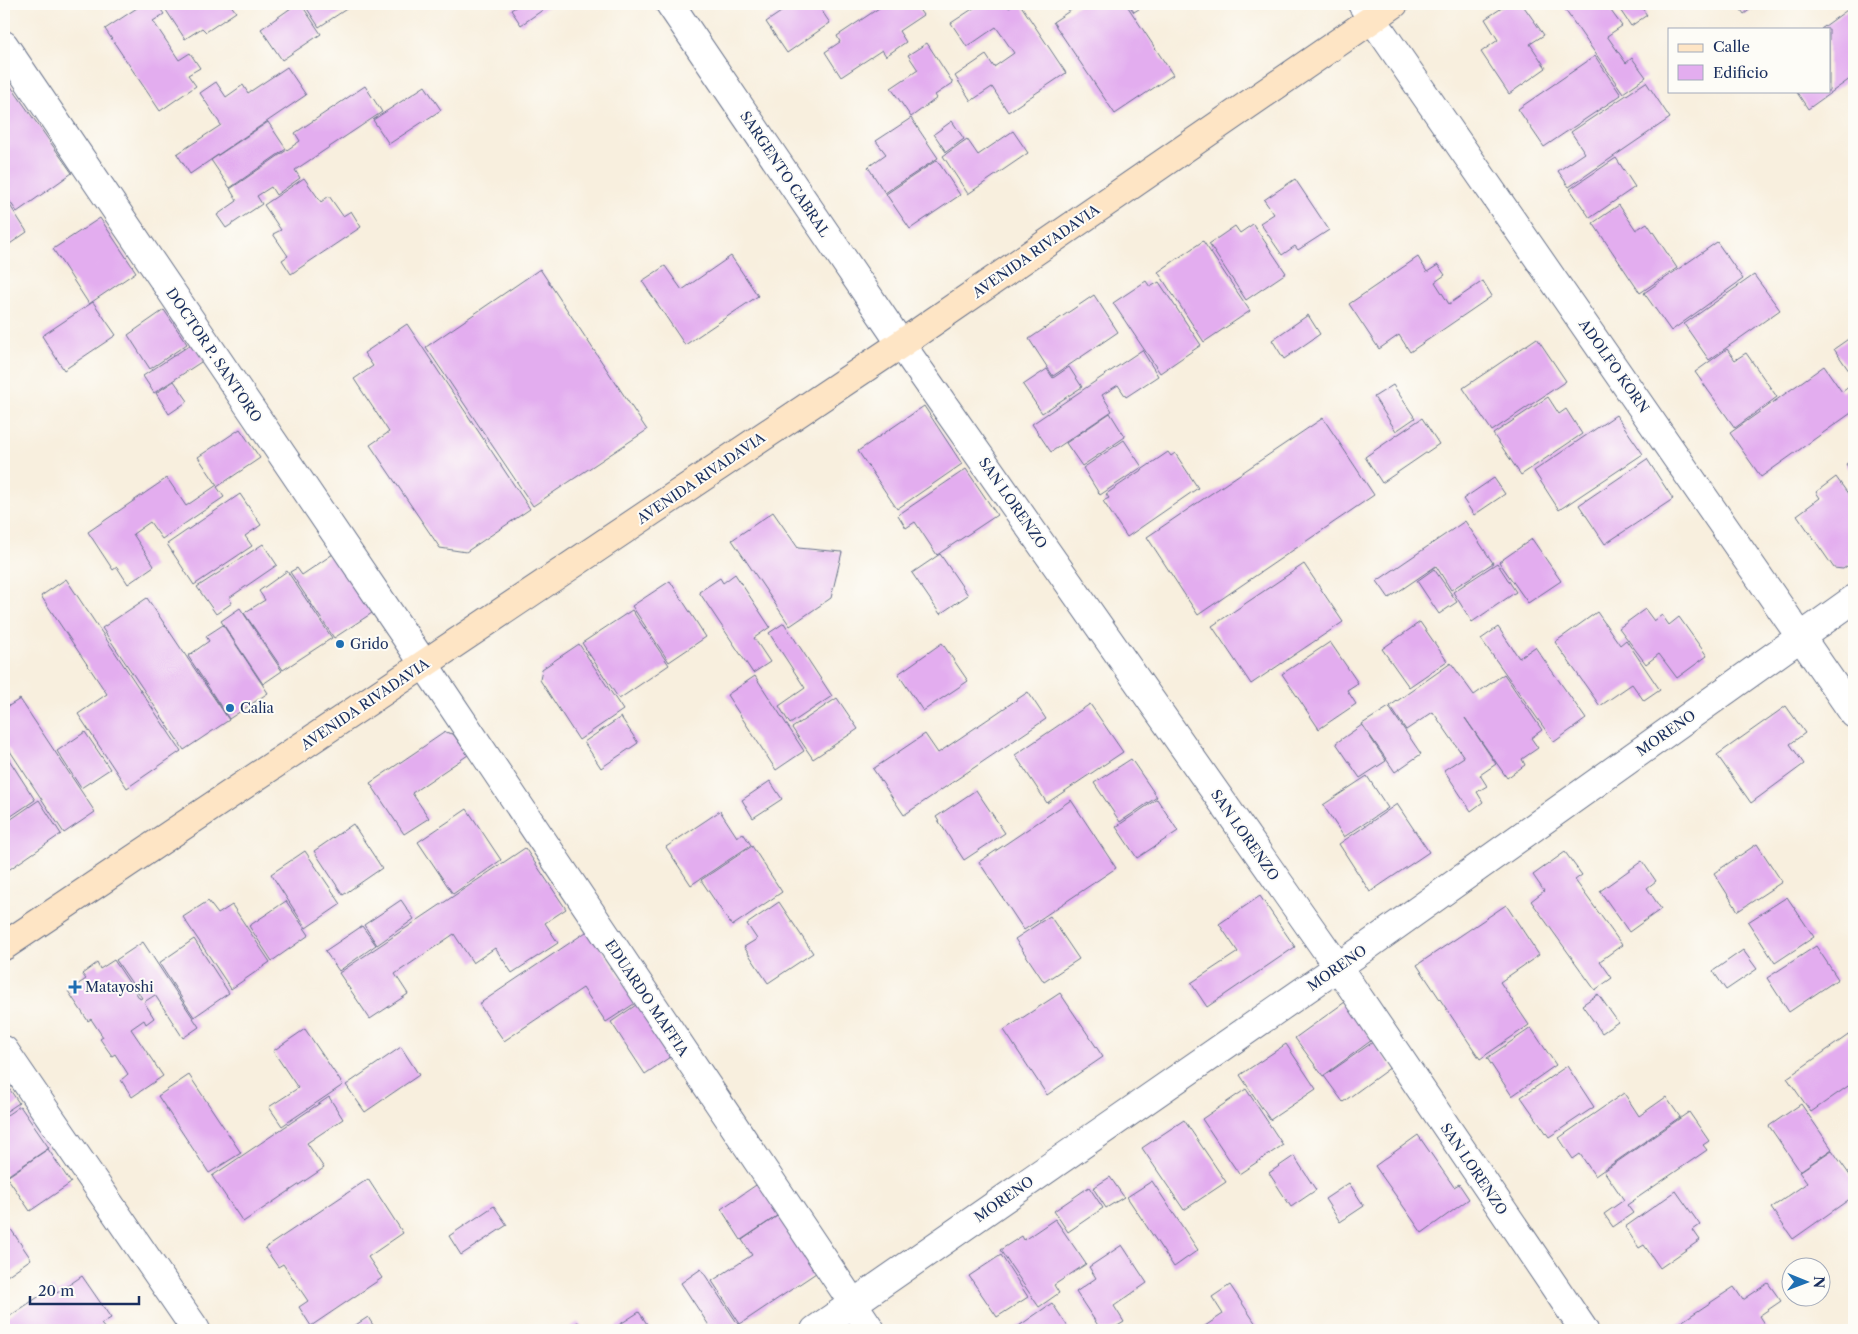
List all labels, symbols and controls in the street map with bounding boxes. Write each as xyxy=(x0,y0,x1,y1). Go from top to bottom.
legend xyxy=(1668,28,1830,92)
text: Calle xyxy=(1713,37,1750,56)
text: Edificio xyxy=(1713,63,1768,82)
street label: SARGENTO CABRAL xyxy=(736,108,834,240)
street label: AVENIDA RIVADAVIA xyxy=(968,200,1104,302)
street label: DOCTOR P. SANTORO xyxy=(162,284,266,426)
street label: ADOLFO KORN xyxy=(1574,315,1653,417)
street label: AVENIDA RIVADAVIA xyxy=(633,428,769,528)
street label: SAN LORENZO xyxy=(975,454,1051,552)
place label: Grido xyxy=(350,635,389,653)
marker: Grido xyxy=(334,638,346,650)
street label: AVENIDA RIVADAVIA xyxy=(297,654,433,754)
place label: Calia xyxy=(240,699,275,717)
marker: Calia xyxy=(224,702,236,714)
street label: MORENO xyxy=(1633,706,1699,760)
street label: SAN LORENZO xyxy=(1207,786,1283,884)
street label: EDUARDO MAFFIA xyxy=(601,936,693,1060)
street label: MORENO xyxy=(1304,941,1370,995)
place label: Matayoshi xyxy=(85,978,154,996)
marker: Matayoshi xyxy=(69,981,81,993)
street label: SAN LORENZO xyxy=(1437,1120,1511,1218)
street label: MORENO xyxy=(971,1172,1037,1226)
north arrow xyxy=(1780,1256,1830,1306)
scale bar xyxy=(30,1274,139,1306)
text: N xyxy=(1810,1276,1828,1288)
text: 20 m xyxy=(38,1281,74,1300)

